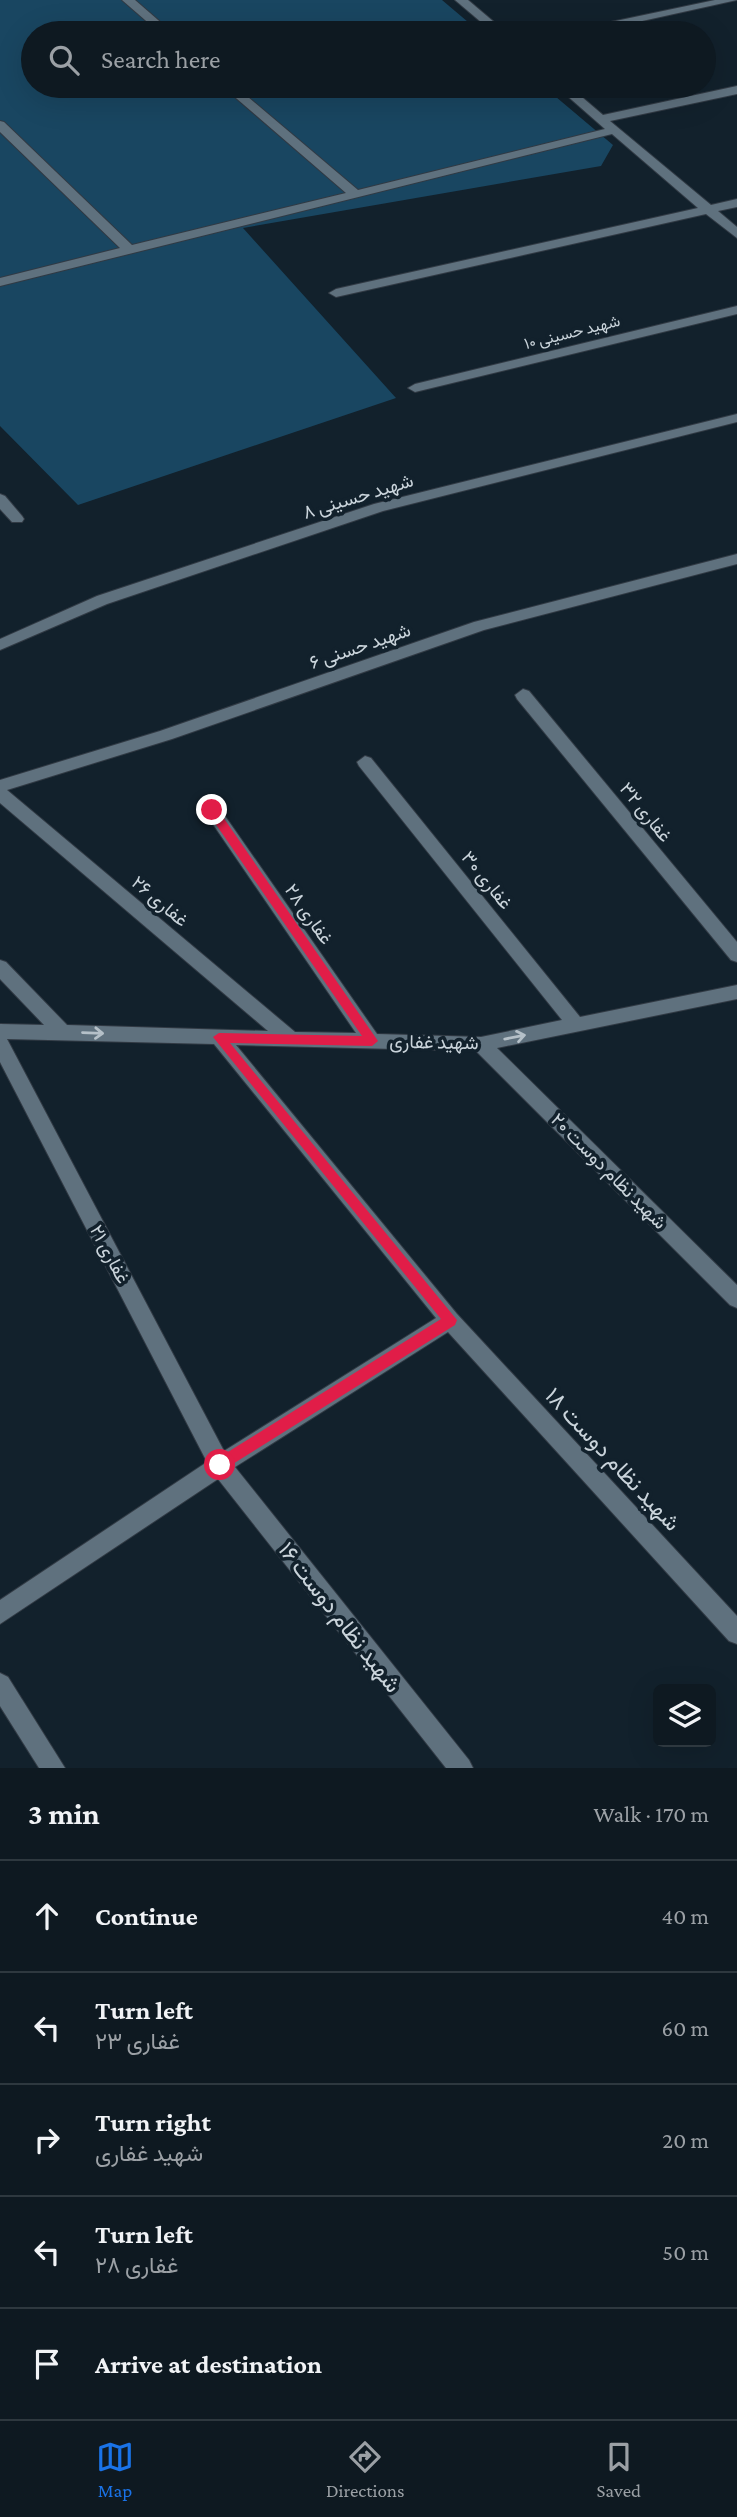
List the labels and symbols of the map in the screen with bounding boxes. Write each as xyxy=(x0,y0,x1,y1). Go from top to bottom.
street label: شهید حسینی ۱۰ xyxy=(522,312,622,354)
street label: شهید حسینی ۸ xyxy=(300,469,416,524)
street label: شهید حسنی ۶ xyxy=(307,619,414,674)
street label: غفاری ۳۲ xyxy=(615,778,676,847)
route end xyxy=(196,794,227,825)
street label: غفاری ۳۰ xyxy=(457,847,517,914)
street label: غفاری ۲۶ xyxy=(127,871,192,931)
street label: غفاری ۲۸ xyxy=(280,880,337,949)
one-way arrow xyxy=(81,1027,104,1040)
one-way arrow xyxy=(503,1030,526,1044)
street label: شهید غفاری xyxy=(389,1031,479,1054)
street label: شهید نظام دوست ۲۰ xyxy=(545,1109,671,1235)
street label: غفاری ۲۱ xyxy=(85,1221,134,1287)
street label: شهید نظام دوست ۱۸ xyxy=(539,1382,686,1537)
route start xyxy=(204,1449,235,1480)
street label: شهید نظام دوست ۱۶ xyxy=(272,1537,407,1699)

